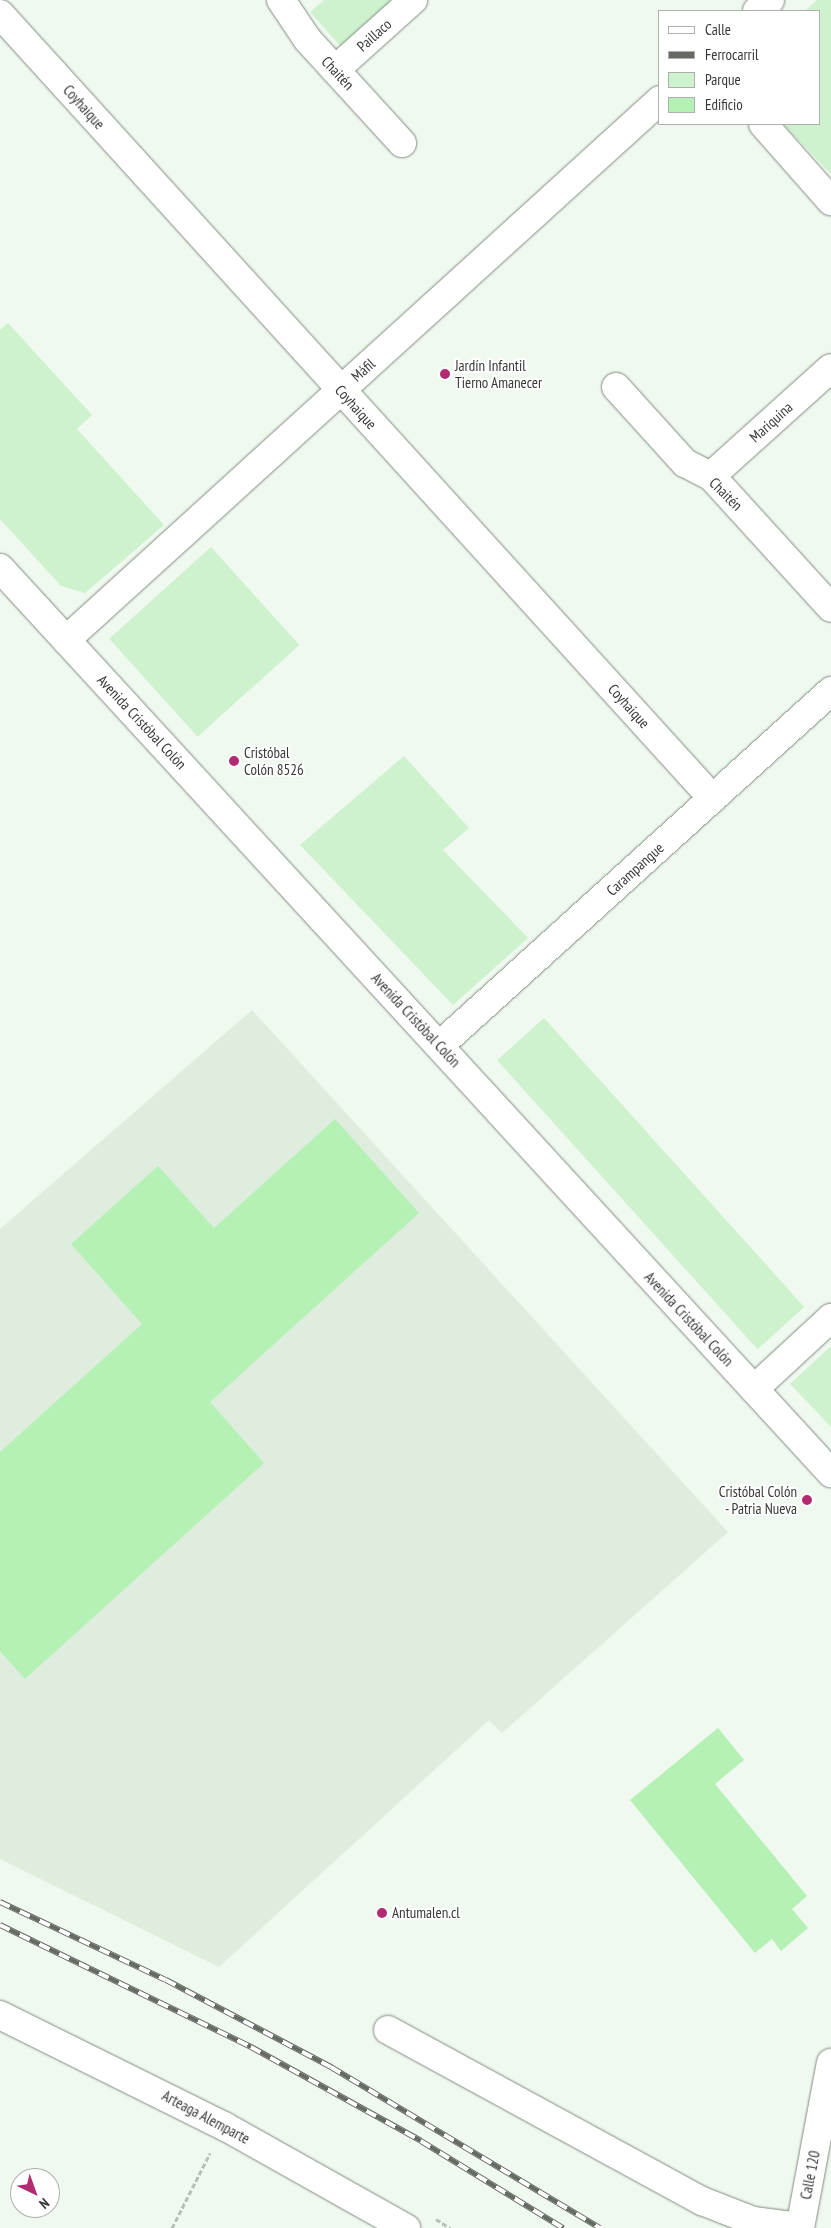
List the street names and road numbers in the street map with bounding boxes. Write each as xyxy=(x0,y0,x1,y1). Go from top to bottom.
street label: Paillaco xyxy=(353,15,395,55)
street label: Chaitén xyxy=(318,52,358,94)
street label: Coyhaique xyxy=(59,81,109,133)
street label: Máfil xyxy=(347,355,379,385)
street label: Coyhaique xyxy=(331,381,381,433)
street label: Mariquina xyxy=(746,398,796,446)
street label: Chaitén xyxy=(706,474,746,514)
street label: Avenida Cristóbal Colón xyxy=(94,671,190,773)
street label: Coyhaique xyxy=(604,680,654,732)
street label: Carampangue xyxy=(603,839,667,899)
street label: Avenida Cristóbal Colón xyxy=(368,969,464,1071)
street label: Avenida Cristóbal Colón xyxy=(641,1268,737,1370)
street label: Arteaga Alemparte xyxy=(159,2086,253,2148)
street label: Calle 120 xyxy=(796,2149,824,2201)

